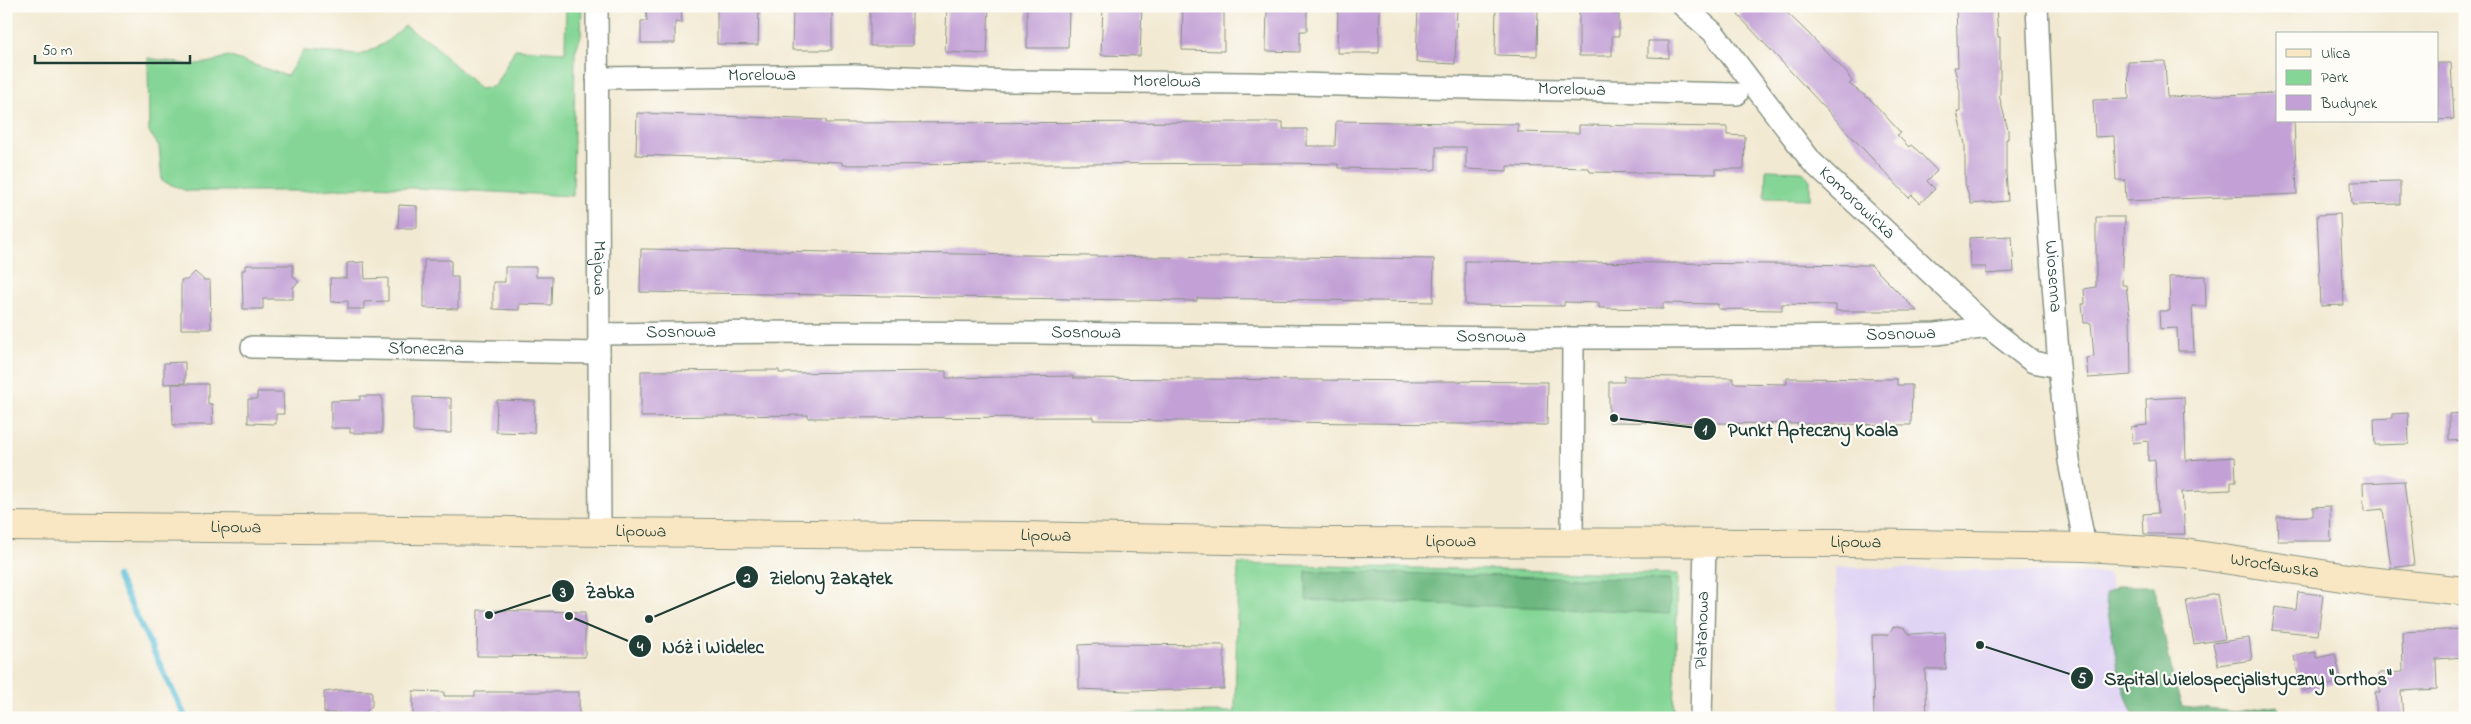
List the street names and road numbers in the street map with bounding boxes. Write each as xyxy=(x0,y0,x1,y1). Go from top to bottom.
street label: Morelowa xyxy=(728,63,796,89)
street label: Morelowa xyxy=(1133,69,1201,96)
street label: Morelowa xyxy=(1538,77,1606,104)
street label: Komorowicka xyxy=(1812,161,1901,246)
street label: Majowa xyxy=(585,240,612,296)
street label: Wiosenna xyxy=(2037,240,2068,313)
street label: Sosnowa xyxy=(646,320,716,346)
street label: Sosnowa xyxy=(1051,320,1121,347)
street label: Sosnowa xyxy=(1866,321,1936,349)
street label: Sosnowa xyxy=(1456,324,1526,351)
street label: Słoneczna xyxy=(388,336,464,364)
street label: Lipowa xyxy=(211,515,261,542)
street label: Lipowa xyxy=(616,519,666,545)
street label: Lipowa xyxy=(1020,523,1072,550)
street label: Lipowa xyxy=(1426,529,1476,555)
street label: Lipowa xyxy=(1831,530,1881,557)
street label: Wrocławska xyxy=(2229,547,2321,586)
street label: Platanowa xyxy=(1689,591,1717,669)

